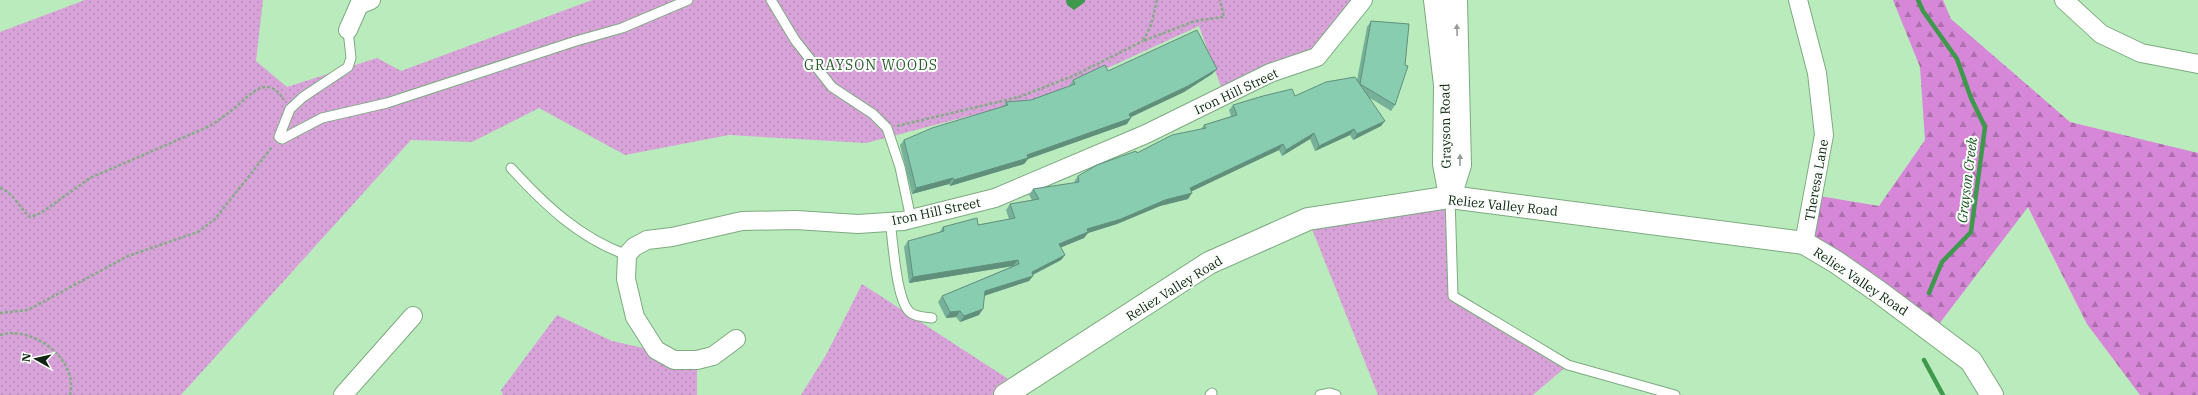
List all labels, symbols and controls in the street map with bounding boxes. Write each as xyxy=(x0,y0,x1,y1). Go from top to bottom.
one-way arrow xyxy=(1454,23,1460,36)
district label: GRAYSON WOODS xyxy=(804,56,938,74)
street label: Iron Hill Street xyxy=(1192,64,1281,118)
street label: Grayson Road xyxy=(1436,83,1455,169)
water label: Grayson Creek xyxy=(1953,135,1981,224)
street label: Theresa Lane xyxy=(1801,138,1832,222)
one-way arrow xyxy=(1457,153,1463,166)
street label: Reliez Valley Road xyxy=(1447,191,1559,220)
street label: Iron Hill Street xyxy=(890,194,983,229)
street label: Reliez Valley Road xyxy=(1810,243,1911,319)
street label: Reliez Valley Road xyxy=(1123,252,1226,325)
north arrow xyxy=(16,339,56,379)
text: N xyxy=(19,352,34,363)

